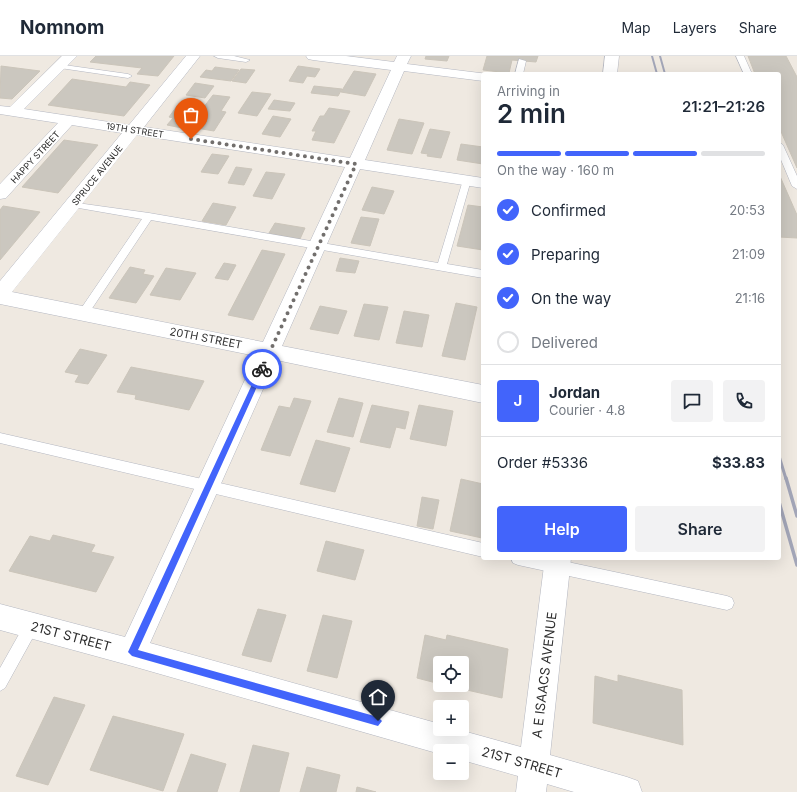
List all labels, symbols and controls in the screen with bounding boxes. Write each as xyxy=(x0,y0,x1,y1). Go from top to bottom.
text: Nomnom xyxy=(20,16,104,39)
text: Map xyxy=(622,19,651,36)
text: Layers xyxy=(673,19,717,36)
text: Share xyxy=(739,19,777,36)
text: Arriving in xyxy=(497,83,560,99)
text: 21:21–21:26 xyxy=(682,97,765,116)
pin xyxy=(174,98,208,139)
text: 2 min xyxy=(497,98,566,129)
icon: bag xyxy=(180,104,202,126)
street label: 19TH STREET xyxy=(105,120,165,140)
street label: HAPPY STREET xyxy=(8,129,62,185)
street label: SPRUCE AVENUE xyxy=(69,143,125,207)
text: On the way · 160 m xyxy=(497,162,614,178)
icon: check xyxy=(497,199,519,221)
text: Confirmed xyxy=(531,201,606,220)
text: 20:53 xyxy=(729,202,765,218)
icon: check xyxy=(497,243,519,265)
text: Preparing xyxy=(531,245,600,264)
text: 21:09 xyxy=(732,246,765,262)
icon: check xyxy=(497,287,519,309)
text: On the way xyxy=(531,289,611,308)
text: 21:16 xyxy=(735,290,765,306)
street label: 20TH STREET xyxy=(169,324,243,352)
text: Delivered xyxy=(531,333,598,352)
courier xyxy=(242,349,282,389)
icon: bike xyxy=(251,358,273,380)
button: chat xyxy=(671,380,713,422)
button: phone xyxy=(723,380,765,422)
text: Jordan xyxy=(549,383,600,402)
text: J xyxy=(514,391,522,410)
text: Courier · 4.8 xyxy=(549,402,625,418)
text: Order #5336 xyxy=(497,453,588,472)
text: $33.83 xyxy=(712,453,765,472)
button: Help xyxy=(497,506,627,552)
button: Share xyxy=(635,506,765,552)
street label: A E ISAACS AVENUE xyxy=(528,611,560,739)
street label: 21ST STREET xyxy=(29,618,113,654)
map controls xyxy=(433,656,469,780)
button: locate xyxy=(433,656,469,692)
pin xyxy=(361,680,395,721)
icon: home xyxy=(367,686,389,708)
button: + xyxy=(433,700,469,736)
street label: 21ST STREET xyxy=(480,743,564,781)
button: − xyxy=(433,744,469,780)

